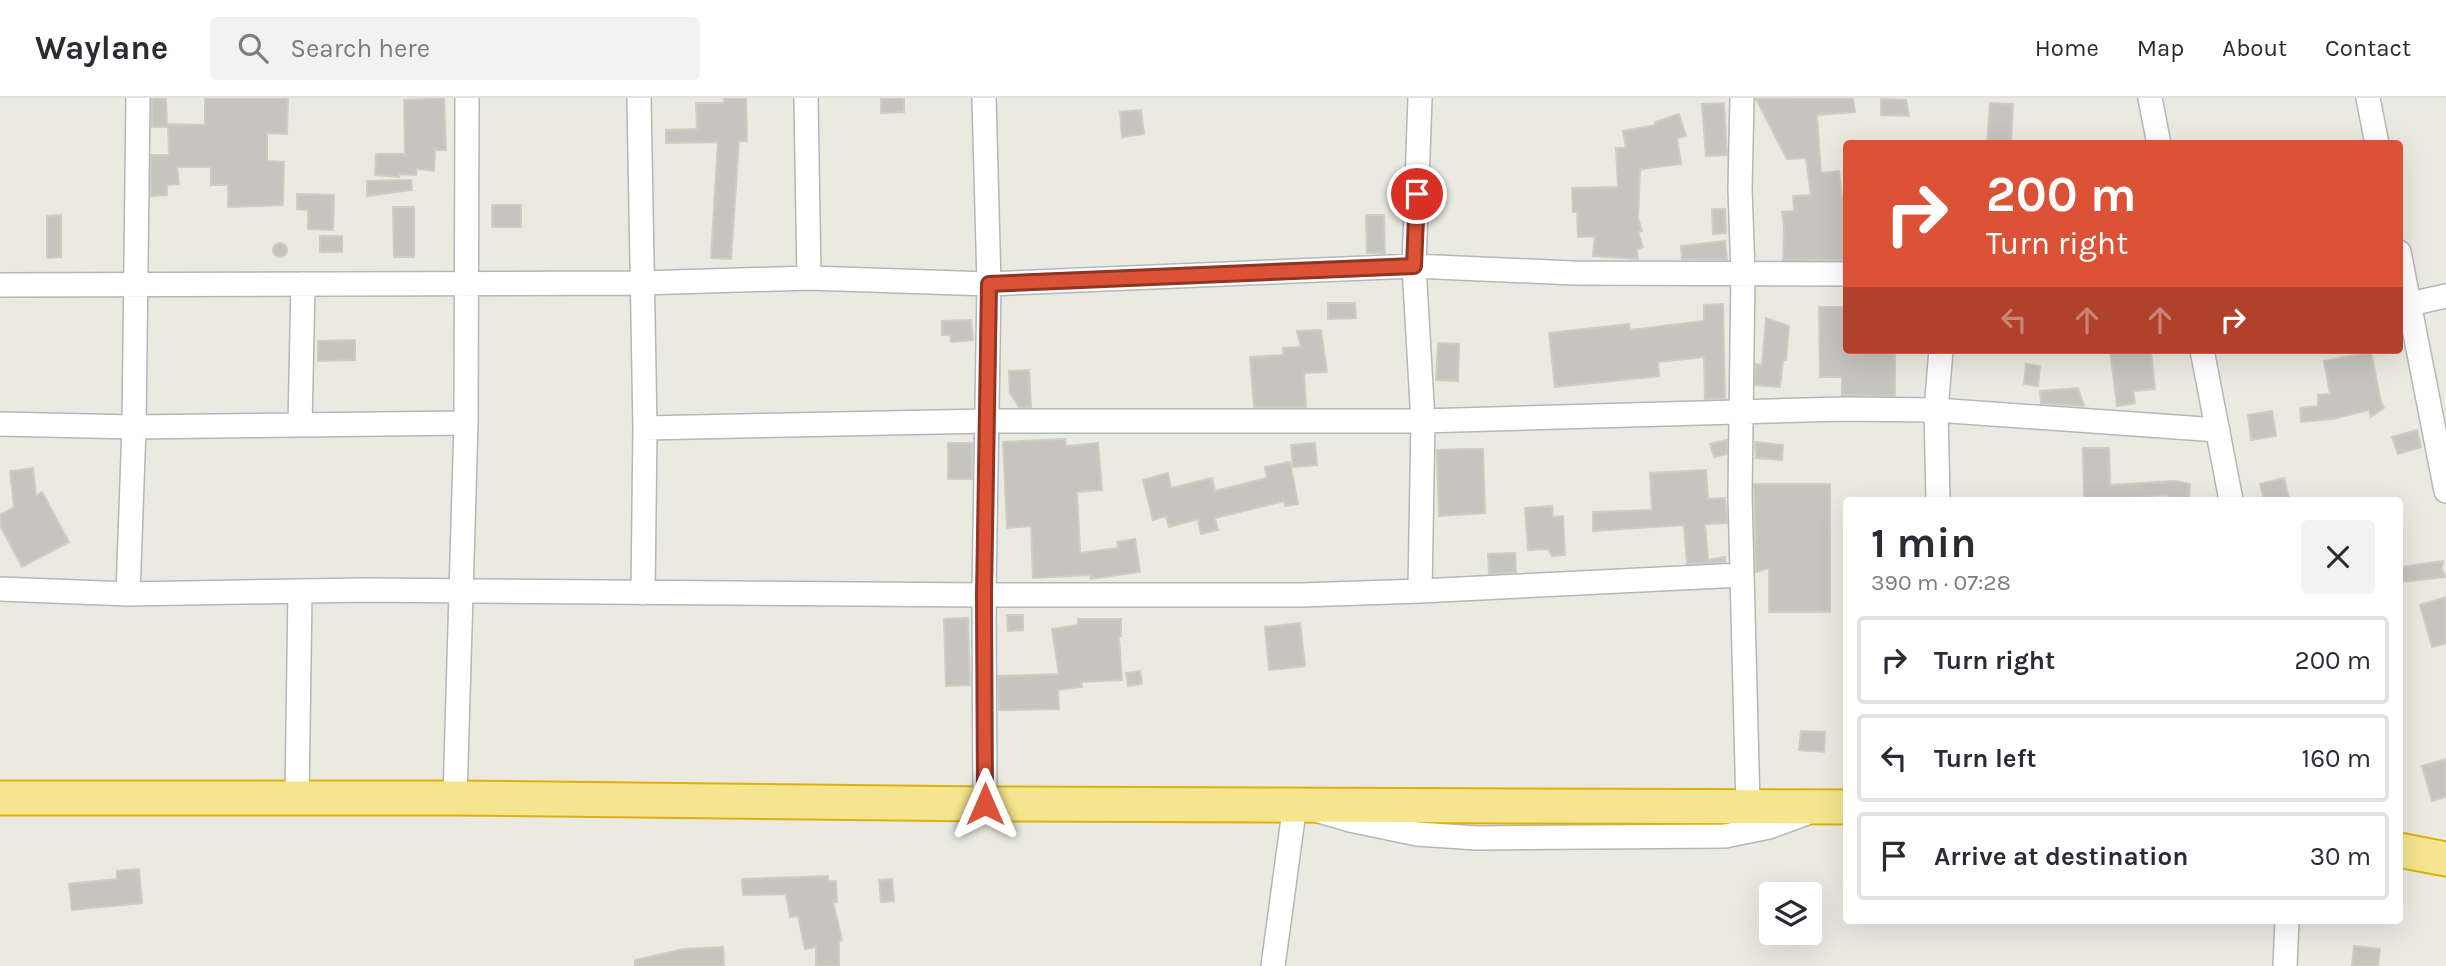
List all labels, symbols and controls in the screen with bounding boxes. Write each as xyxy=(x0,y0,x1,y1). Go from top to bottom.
search box xyxy=(210,17,700,80)
text: Waylane xyxy=(35,29,168,67)
icon: search xyxy=(234,29,272,67)
text: Search here xyxy=(290,33,430,64)
text: Home xyxy=(2035,34,2099,62)
text: Map xyxy=(2137,34,2184,62)
text: About xyxy=(2222,34,2287,62)
text: Contact xyxy=(2325,34,2411,62)
pin xyxy=(1387,164,1447,224)
text: 200 m xyxy=(1986,166,2137,223)
icon: right xyxy=(1871,168,1962,259)
icon: arrive xyxy=(1398,175,1436,213)
text: Turn right xyxy=(1986,225,2128,262)
icon: left xyxy=(1995,301,2033,339)
icon: ahead xyxy=(2068,301,2106,339)
icon: ahead xyxy=(2141,301,2179,339)
icon: right xyxy=(2214,301,2252,339)
text: 1 min xyxy=(1871,518,1976,568)
button: close xyxy=(2301,520,2375,594)
text: 390 m · 07:28 xyxy=(1871,569,2011,596)
icon: right xyxy=(1875,641,1913,679)
text: Turn right xyxy=(1934,645,2055,676)
text: 200 m xyxy=(2295,645,2371,676)
icon: left xyxy=(1875,739,1913,777)
text: Turn left xyxy=(1934,743,2036,774)
text: 160 m xyxy=(2302,743,2371,774)
position arrow xyxy=(948,767,1022,841)
icon: arrive xyxy=(1875,837,1913,875)
text: Arrive at destination xyxy=(1934,841,2188,872)
text: 30 m xyxy=(2310,841,2371,872)
map controls xyxy=(1759,882,1822,945)
button: layers xyxy=(1759,882,1822,945)

